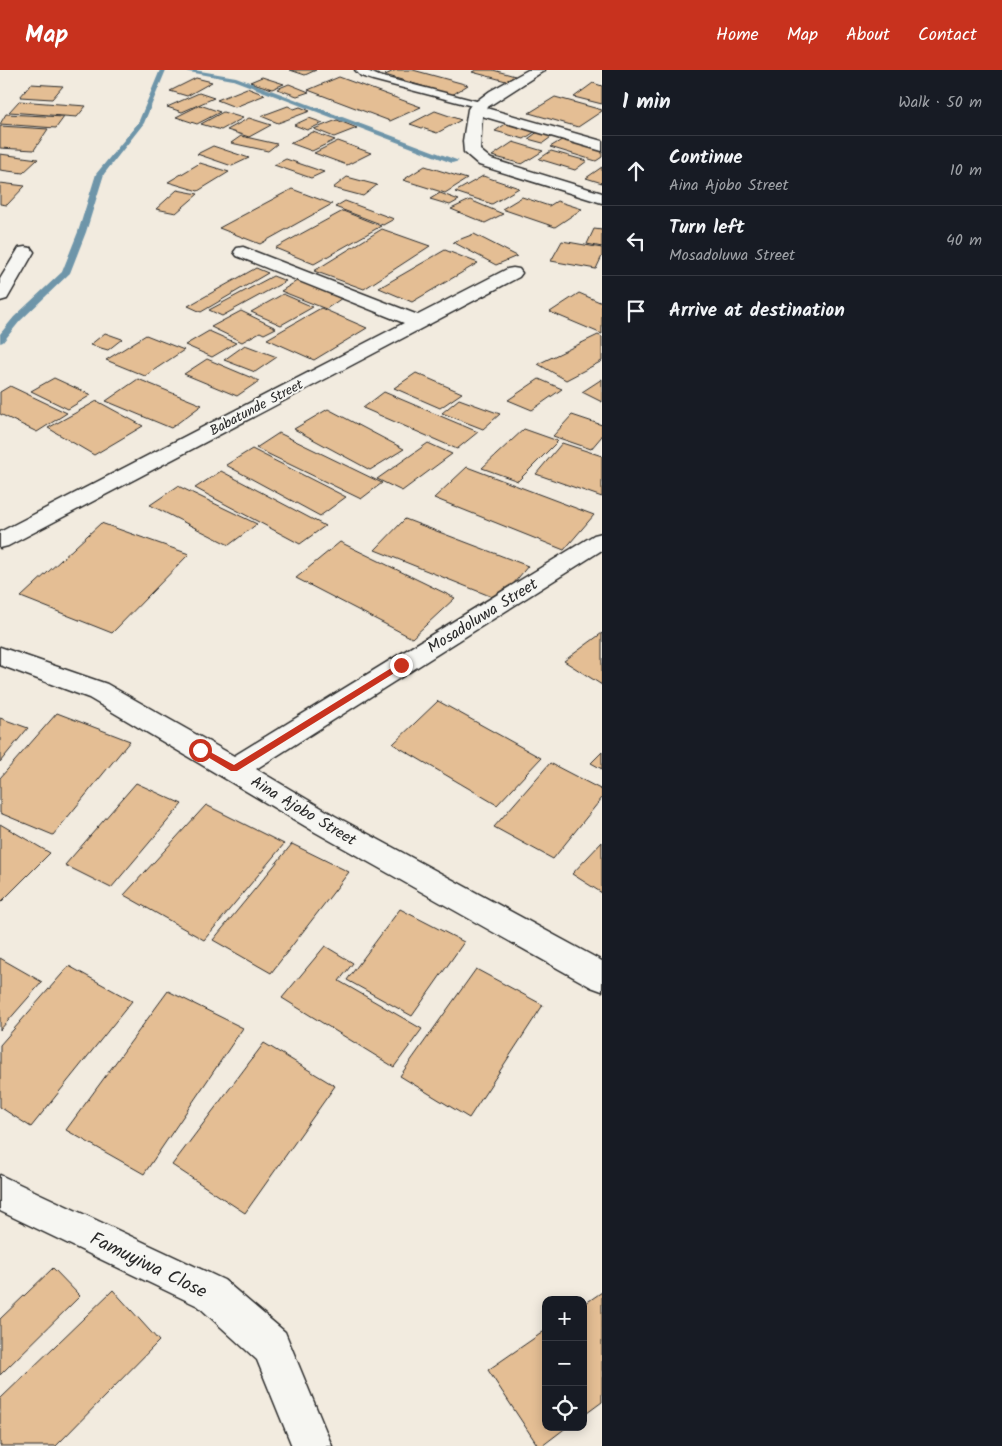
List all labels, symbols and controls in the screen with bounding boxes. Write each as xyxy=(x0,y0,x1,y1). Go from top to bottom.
text: Map xyxy=(25,16,68,55)
text: Home xyxy=(716,21,759,50)
text: Map xyxy=(787,21,818,50)
text: About xyxy=(846,21,890,50)
text: Contact xyxy=(918,21,977,50)
text: 1 min xyxy=(622,86,671,119)
text: Walk · 50 m xyxy=(898,90,982,115)
text: Continue xyxy=(669,143,742,173)
icon: ahead xyxy=(622,157,650,185)
text: 10 m xyxy=(950,158,982,183)
text: Aina Ajobo Street xyxy=(669,173,789,198)
text: Turn left xyxy=(669,213,744,243)
icon: left xyxy=(622,227,650,255)
text: 40 m xyxy=(946,228,982,253)
text: Mosadoluwa Street xyxy=(669,243,795,268)
text: Arrive at destination xyxy=(669,296,845,326)
icon: arrive xyxy=(622,297,650,325)
street label: Babatunde Street xyxy=(206,374,308,442)
street label: Mosadoluwa Street xyxy=(423,572,544,660)
route end xyxy=(390,654,413,677)
route start xyxy=(189,739,212,762)
street label: Aina Ajobo Street xyxy=(246,770,362,853)
street label: Famuyiwa Close xyxy=(84,1224,212,1307)
map controls xyxy=(542,1296,587,1431)
button: + xyxy=(542,1296,587,1341)
button: − xyxy=(542,1341,587,1386)
button: locate xyxy=(542,1386,587,1431)

